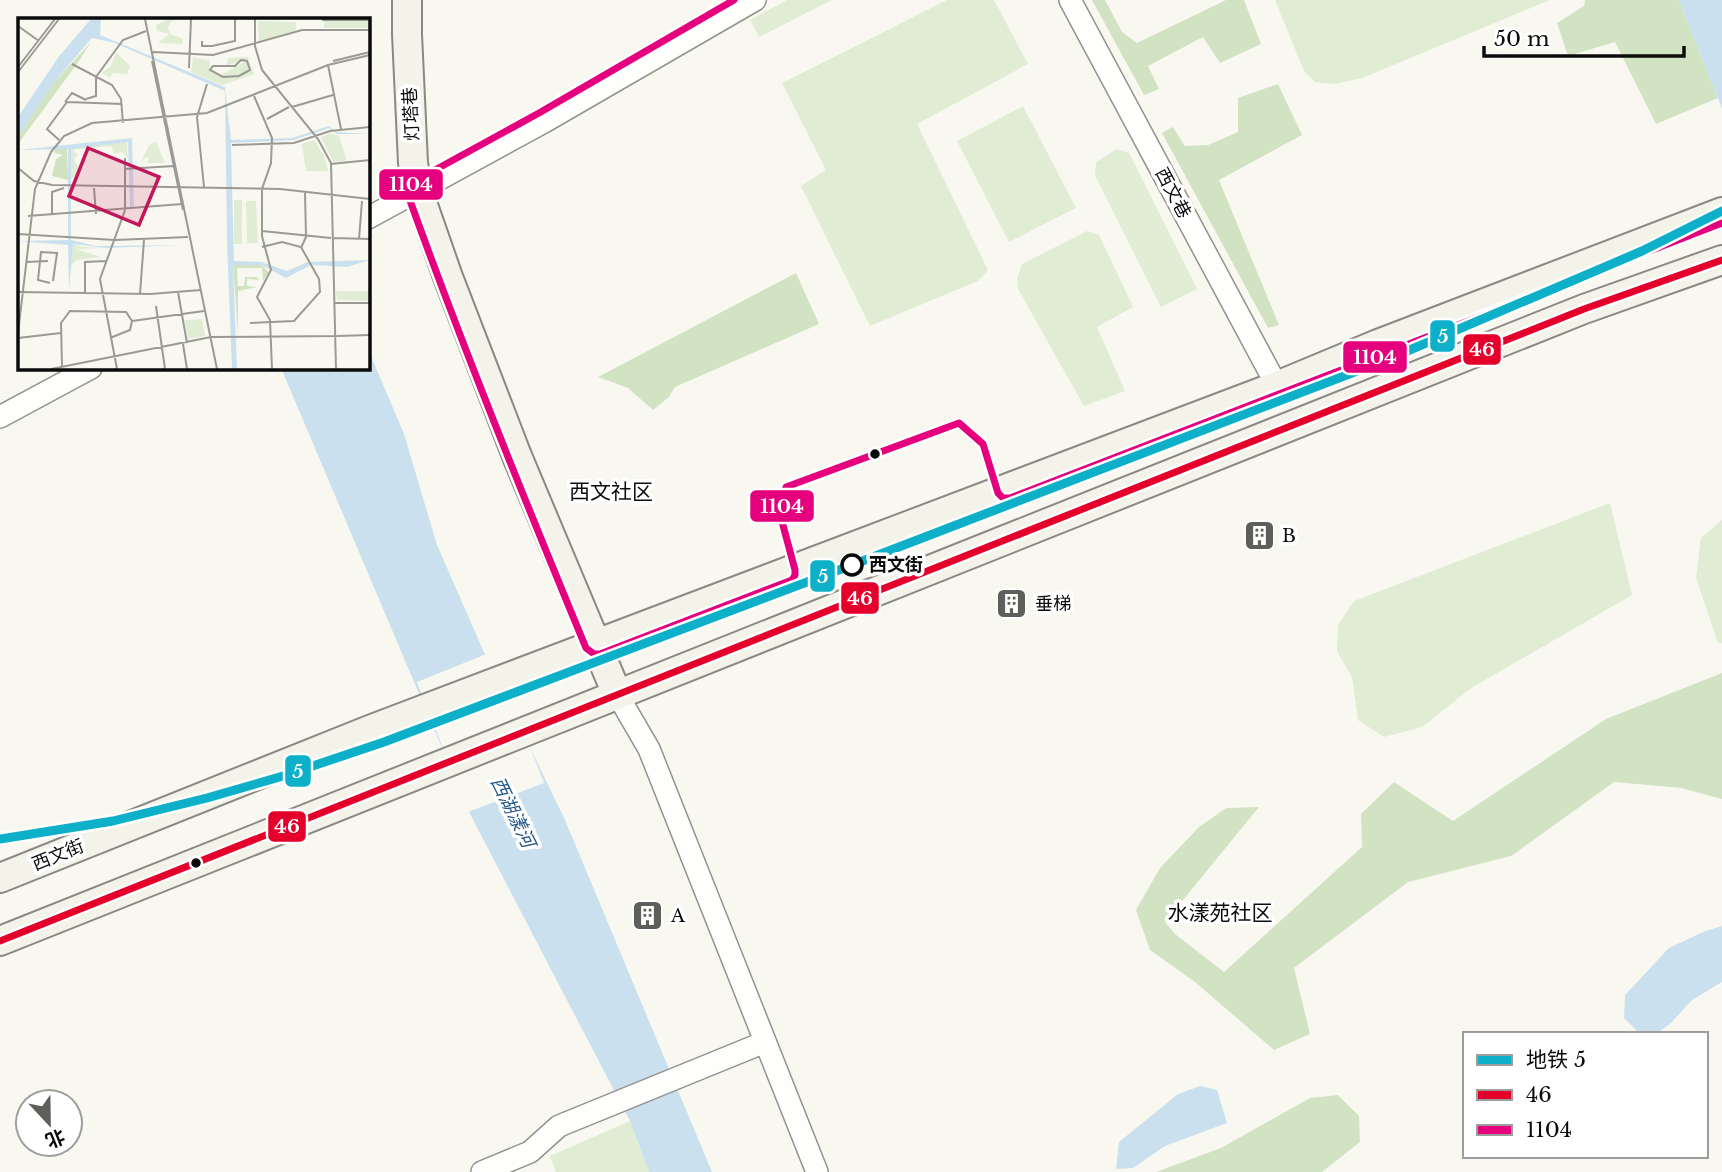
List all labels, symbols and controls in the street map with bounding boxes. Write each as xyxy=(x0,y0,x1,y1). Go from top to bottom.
scale bar xyxy=(1484,14,1684,58)
inset map xyxy=(18,18,369,369)
text: 50 m xyxy=(1494,26,1550,52)
street label: 灯塔巷 xyxy=(399,86,423,142)
street label: 西文巷 xyxy=(1151,164,1195,222)
line badge: 1104 xyxy=(378,168,444,201)
text: 1104 xyxy=(389,173,433,196)
line badge: 5 xyxy=(1429,319,1456,353)
text: 5 xyxy=(1437,325,1449,348)
line badge: 46 xyxy=(1462,333,1502,366)
text: 46 xyxy=(1469,338,1495,361)
line badge: 1104 xyxy=(1342,340,1408,374)
text: 1104 xyxy=(1353,346,1397,369)
unlabelled marker xyxy=(868,447,882,461)
district label: 西文社区 xyxy=(569,479,653,505)
line badge: 1104 xyxy=(749,489,815,523)
text: 1104 xyxy=(760,495,804,518)
building icon: B xyxy=(1242,519,1276,553)
place label: B xyxy=(1282,525,1296,547)
marker: 西文街 xyxy=(841,554,863,576)
place label: 西文街 xyxy=(869,554,923,576)
line badge: 5 xyxy=(809,559,836,593)
text: 5 xyxy=(817,565,829,588)
line badge: 46 xyxy=(840,581,880,615)
text: 46 xyxy=(847,587,873,610)
building icon: 垂梯 xyxy=(995,587,1029,621)
place label: 垂梯 xyxy=(1035,593,1071,615)
line badge: 5 xyxy=(284,754,312,788)
text: 5 xyxy=(292,760,304,783)
water label: 西湖漾河 xyxy=(486,773,542,855)
line badge: 46 xyxy=(267,810,307,843)
text: 46 xyxy=(274,815,300,838)
street label: 西文街 xyxy=(29,835,87,875)
unlabelled marker xyxy=(189,856,203,870)
building icon: A xyxy=(631,899,665,933)
district label: 水漾苑社区 xyxy=(1168,900,1273,926)
place label: A xyxy=(670,905,686,927)
legend xyxy=(1463,1032,1708,1158)
text: 地铁 5 xyxy=(1526,1047,1586,1073)
text: 46 xyxy=(1526,1082,1552,1108)
north arrow xyxy=(14,1088,84,1158)
text: 1104 xyxy=(1526,1117,1572,1143)
text: 北 xyxy=(42,1124,68,1153)

